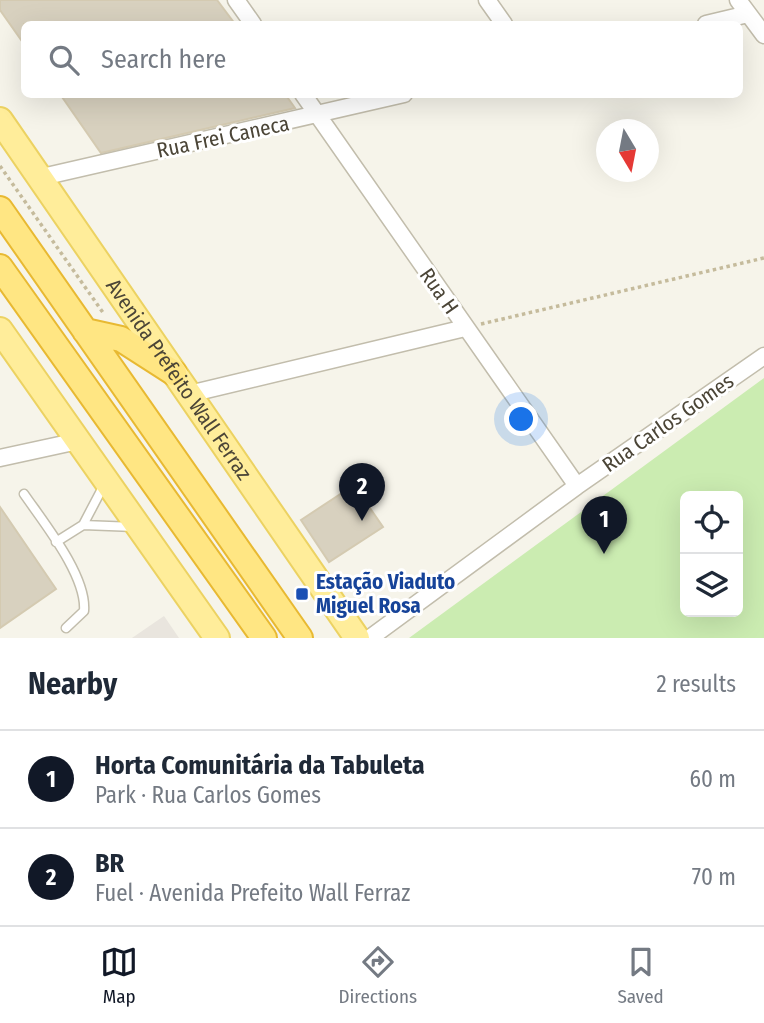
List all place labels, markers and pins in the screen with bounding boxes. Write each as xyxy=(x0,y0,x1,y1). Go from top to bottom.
pin: 2 xyxy=(339,463,385,521)
pin: 1 xyxy=(581,496,627,554)
place label: Estação Viaduto Miguel Rosa xyxy=(316,569,455,619)
marker: Estação Viaduto Miguel Rosa xyxy=(294,586,310,602)

